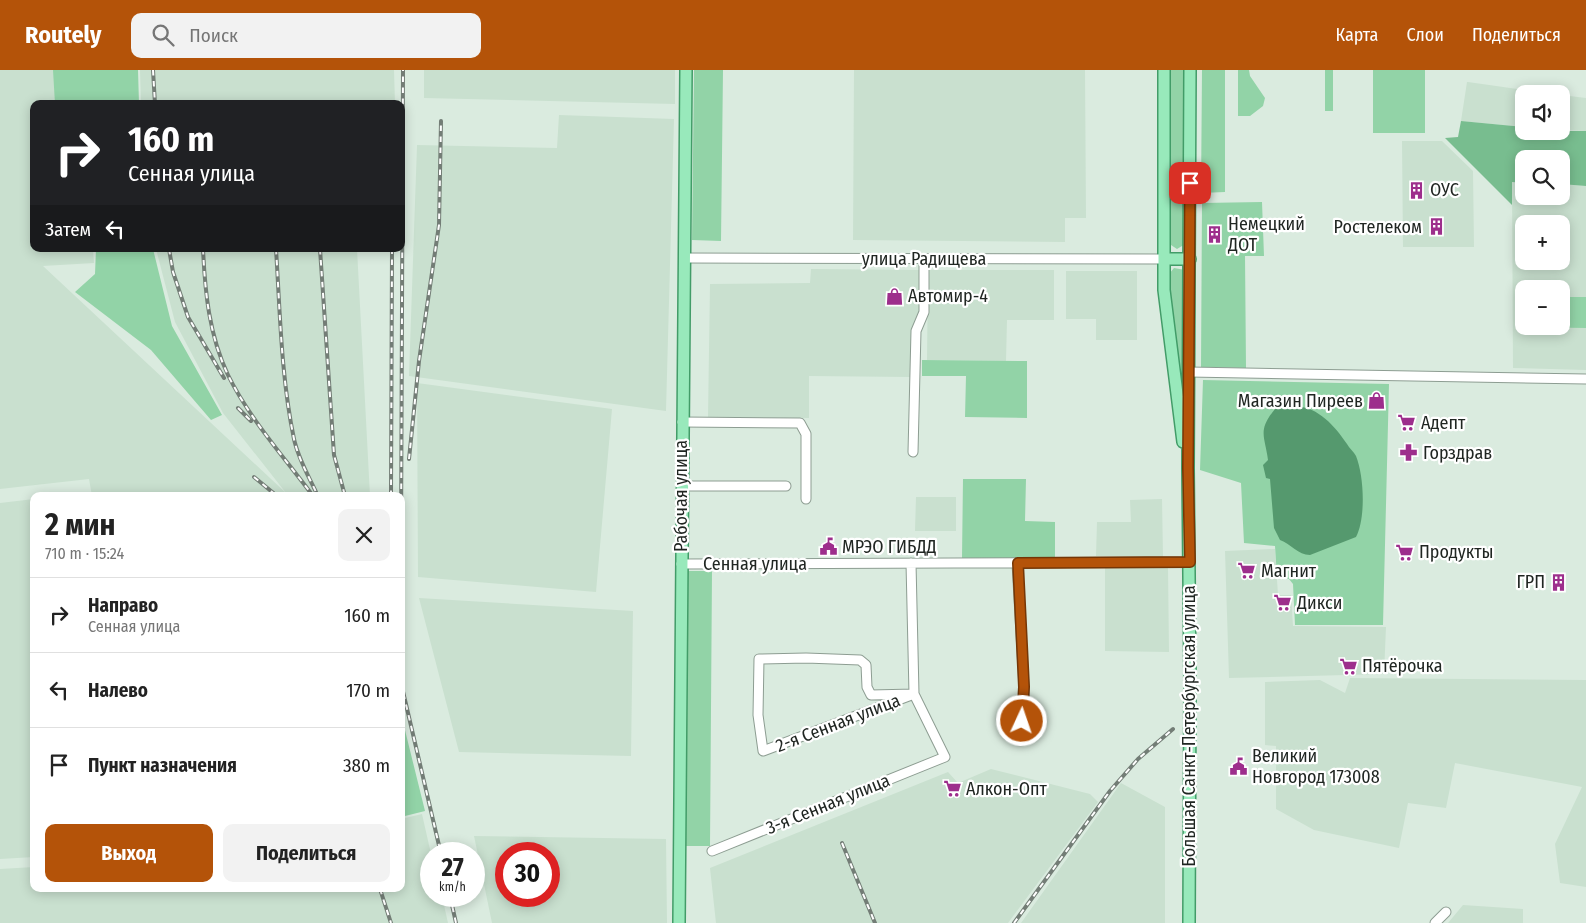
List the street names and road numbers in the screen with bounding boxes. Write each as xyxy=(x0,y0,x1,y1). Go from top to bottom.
street label: улица Радищева xyxy=(862,248,987,270)
street label: Рабочая улица xyxy=(670,440,692,552)
street label: Сенная улица xyxy=(703,553,807,575)
street label: Большая Санкт-Петербургская улица xyxy=(1178,585,1200,867)
street label: 2-я Сенная улица xyxy=(773,689,903,757)
street label: 3-я Сенная улица xyxy=(763,769,893,839)

